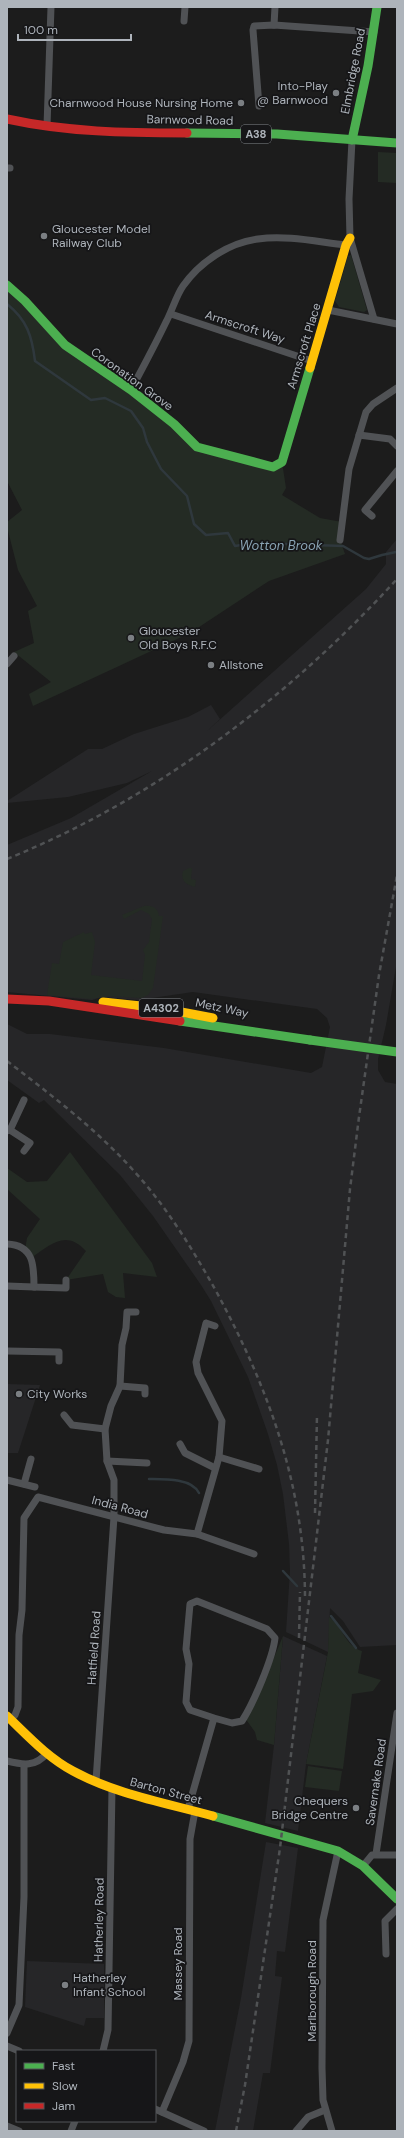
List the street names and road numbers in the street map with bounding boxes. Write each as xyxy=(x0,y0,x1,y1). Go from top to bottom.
street label: Elmbridge Road xyxy=(337,27,369,115)
street label: Barnwood Road xyxy=(146,111,234,129)
road number: A38 xyxy=(241,125,271,143)
street label: Armscroft Place xyxy=(283,301,325,391)
street label: Armscroft Way xyxy=(203,307,287,348)
street label: Coronation Grove xyxy=(88,344,177,414)
street label: Metz Way xyxy=(194,995,250,1022)
road number: A4302 xyxy=(139,999,183,1017)
street label: India Road xyxy=(90,1492,150,1522)
street label: Hatfield Road xyxy=(83,1610,105,1686)
street label: Savernake Road xyxy=(362,1738,390,1826)
street label: Barton Street xyxy=(128,1774,204,1808)
street label: Hatherley Road xyxy=(90,1878,108,1962)
street label: Massey Road xyxy=(170,1927,186,2001)
street label: Marlborough Road xyxy=(304,1940,320,2042)

